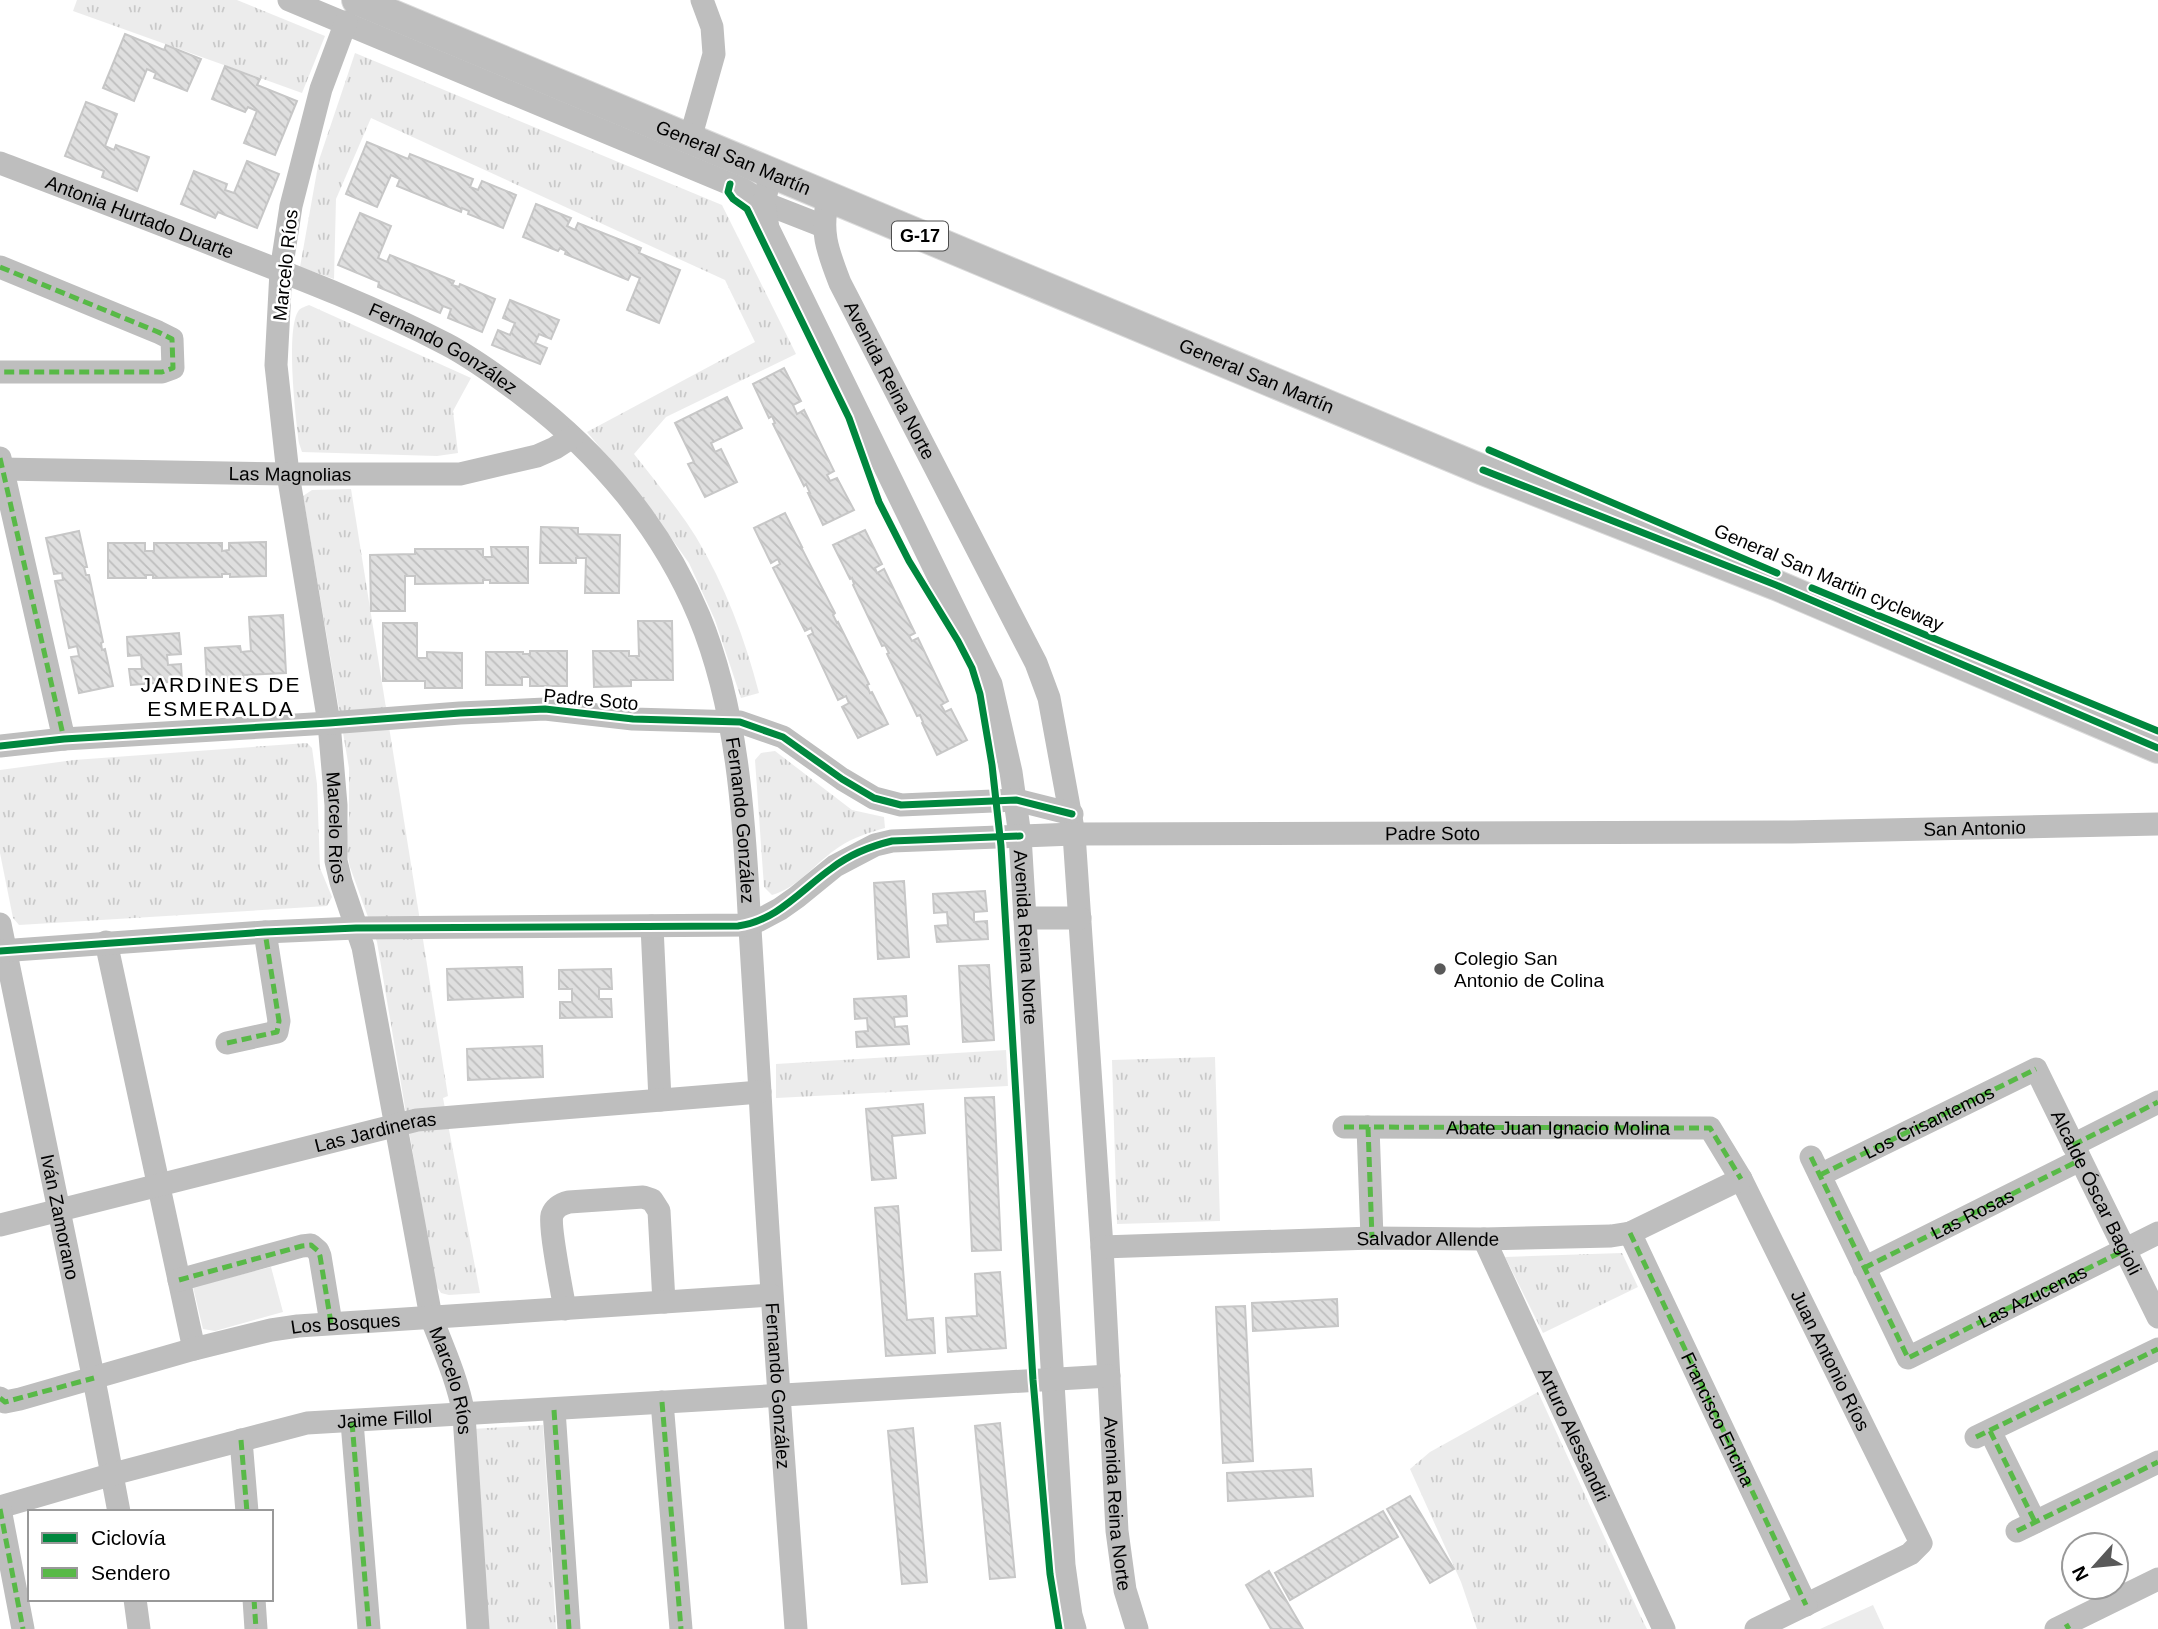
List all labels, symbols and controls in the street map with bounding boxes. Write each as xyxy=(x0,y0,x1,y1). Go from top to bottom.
street label: General San Martín xyxy=(653,116,814,199)
street label: Antonia Hurtado Duarte xyxy=(43,171,237,263)
street label: Marcelo Ríos xyxy=(269,208,302,322)
road number: G-17 xyxy=(892,222,948,250)
street label: Avenida Reina Norte xyxy=(840,298,939,463)
street label: Fernando González xyxy=(366,299,521,399)
street label: General San Martín xyxy=(1176,334,1337,418)
street label: Las Magnolias xyxy=(228,463,351,485)
street label: General San Martin cycleway xyxy=(1711,520,1947,636)
district label: JARDINES DE ESMERALDA xyxy=(141,673,301,720)
street label: Padre Soto xyxy=(543,685,639,714)
street label: Fernando González xyxy=(722,735,759,904)
street label: Marcelo Ríos xyxy=(322,771,351,885)
street label: San Antonio xyxy=(1923,817,2026,840)
street label: Padre Soto xyxy=(1385,823,1480,844)
street label: Avenida Reina Norte xyxy=(1010,849,1041,1025)
place label: Colegio San Antonio de Colina xyxy=(1454,948,1604,991)
marker: Colegio San Antonio de Colina xyxy=(1432,961,1448,977)
street label: Los Crisantemos xyxy=(1860,1081,1998,1163)
street label: Alcalde Óscar Bagioli xyxy=(2047,1107,2146,1278)
street label: Las Jardineras xyxy=(312,1108,437,1156)
street label: Abate Juan Ignacio Molina xyxy=(1446,1117,1671,1139)
street label: Iván Zamorano xyxy=(37,1152,83,1282)
street label: Las Rosas xyxy=(1928,1185,2017,1244)
street label: Salvador Allende xyxy=(1356,1228,1499,1250)
street label: Las Azucenas xyxy=(1975,1261,2090,1332)
street label: Juan Antonio Ríos xyxy=(1787,1287,1874,1434)
street label: Fernando González xyxy=(762,1302,794,1470)
street label: Los Bosques xyxy=(289,1309,401,1338)
street label: Marcelo Ríos xyxy=(425,1324,475,1435)
street label: Francisco Encina xyxy=(1677,1349,1759,1490)
street label: Arturo Alessandri xyxy=(1534,1364,1614,1505)
street label: Jaime Fillol xyxy=(336,1406,433,1432)
street label: Avenida Reina Norte xyxy=(1100,1416,1135,1592)
legend xyxy=(28,1510,273,1601)
text: Ciclovía xyxy=(91,1526,166,1549)
north arrow xyxy=(2060,1531,2130,1601)
text: Sendero xyxy=(91,1561,170,1584)
text: N xyxy=(2068,1563,2093,1584)

